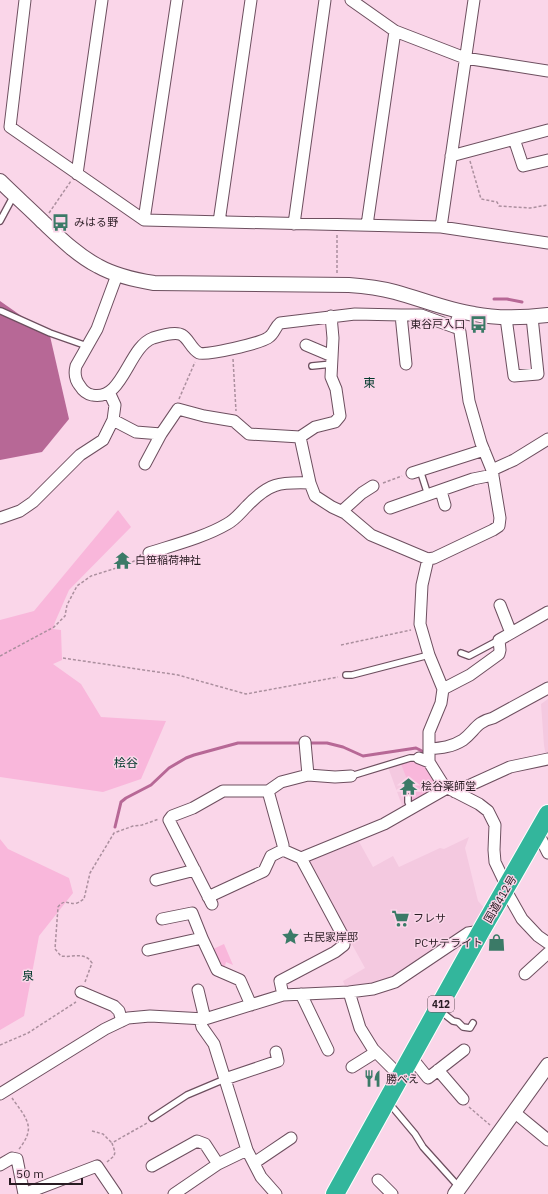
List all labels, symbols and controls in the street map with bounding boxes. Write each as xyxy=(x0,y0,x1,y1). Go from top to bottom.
bus stop icon: みはる野 xyxy=(51,212,71,232)
place label: みはる野 xyxy=(74,215,118,229)
bus stop icon: 東谷戸入口 xyxy=(468,314,488,334)
place label: 東谷戸入口 xyxy=(410,317,465,331)
district label: 東 xyxy=(363,375,375,390)
temple icon: 白笹稲荷神社 xyxy=(112,550,132,570)
place label: 白笹稲荷神社 xyxy=(135,553,201,567)
district label: 桧谷 xyxy=(114,755,138,770)
temple icon: 桧谷薬師堂 xyxy=(398,776,418,796)
place label: 桧谷薬師堂 xyxy=(421,779,476,793)
street label: 国道412号 xyxy=(481,873,519,925)
supermarket icon: フレサ xyxy=(390,908,410,928)
place label: フレサ xyxy=(413,911,446,925)
place icon: 古民家岸邸 xyxy=(280,927,300,947)
place label: 古民家岸邸 xyxy=(303,930,358,944)
shop icon: PCサテライト xyxy=(486,933,506,953)
place label: PCサテライト xyxy=(415,936,483,950)
district label: 泉 xyxy=(22,968,34,983)
road number: 412 xyxy=(428,996,454,1012)
restaurant icon: 勝べえ xyxy=(363,1069,383,1089)
place label: 勝べえ xyxy=(386,1072,419,1086)
scale bar xyxy=(10,1160,82,1186)
text: 50 m xyxy=(16,1166,44,1181)

